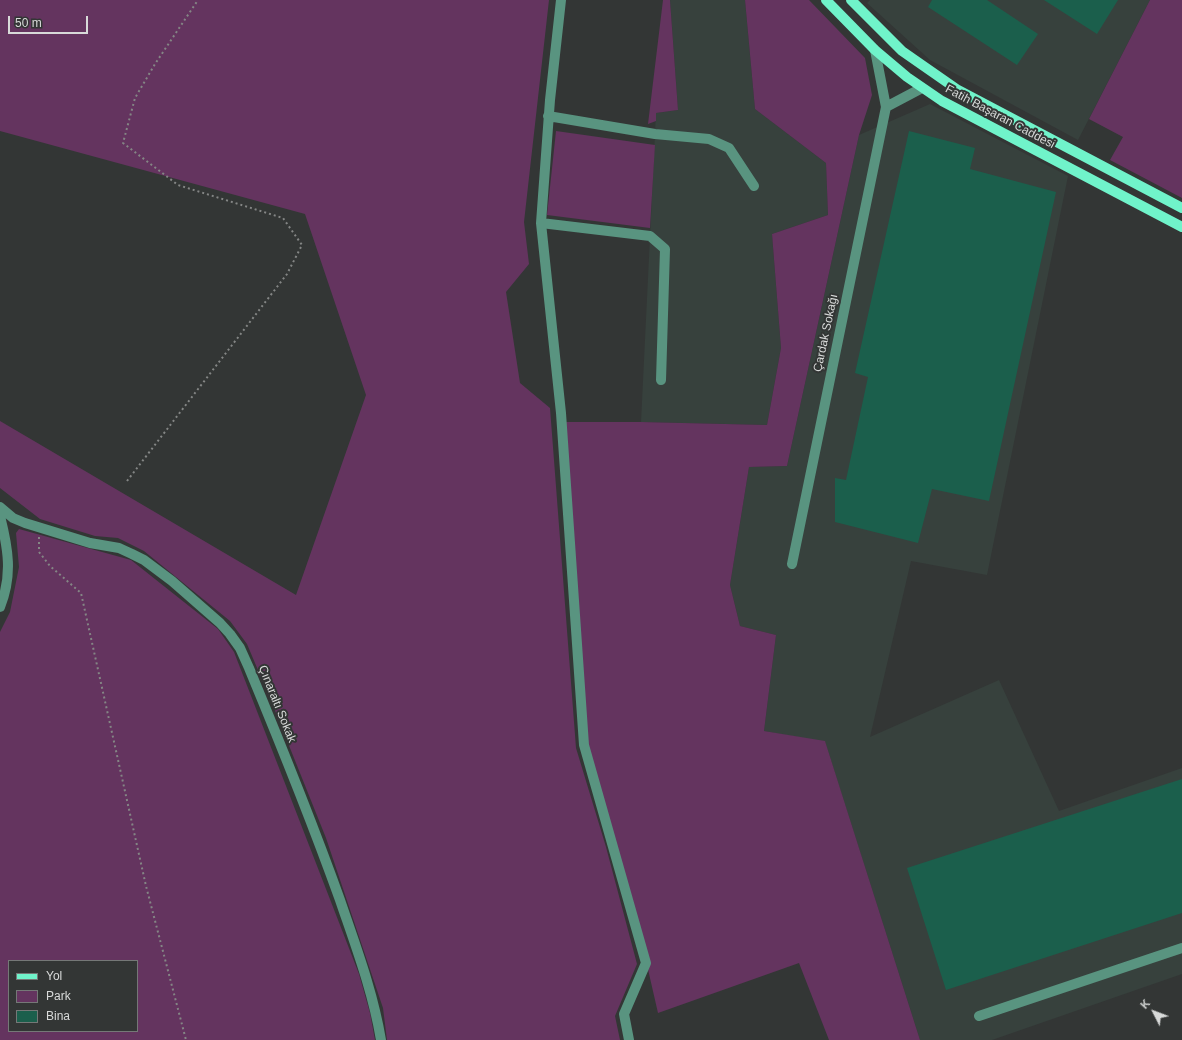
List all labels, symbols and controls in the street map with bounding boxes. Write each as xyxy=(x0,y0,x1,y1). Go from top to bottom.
scale bar xyxy=(10,8,90,34)
text: 50 m xyxy=(15,16,42,30)
street label: Fatih Başaran Caddesi xyxy=(943,82,1057,152)
street label: Çardak Sokağı xyxy=(811,293,841,373)
street label: Çınaraltı Sokak xyxy=(255,663,299,745)
legend xyxy=(8,960,138,1032)
text: Yol xyxy=(46,969,62,983)
text: Park xyxy=(46,989,71,1003)
north arrow xyxy=(1134,992,1174,1032)
text: K xyxy=(1138,997,1152,1011)
text: Bina xyxy=(46,1009,70,1023)

